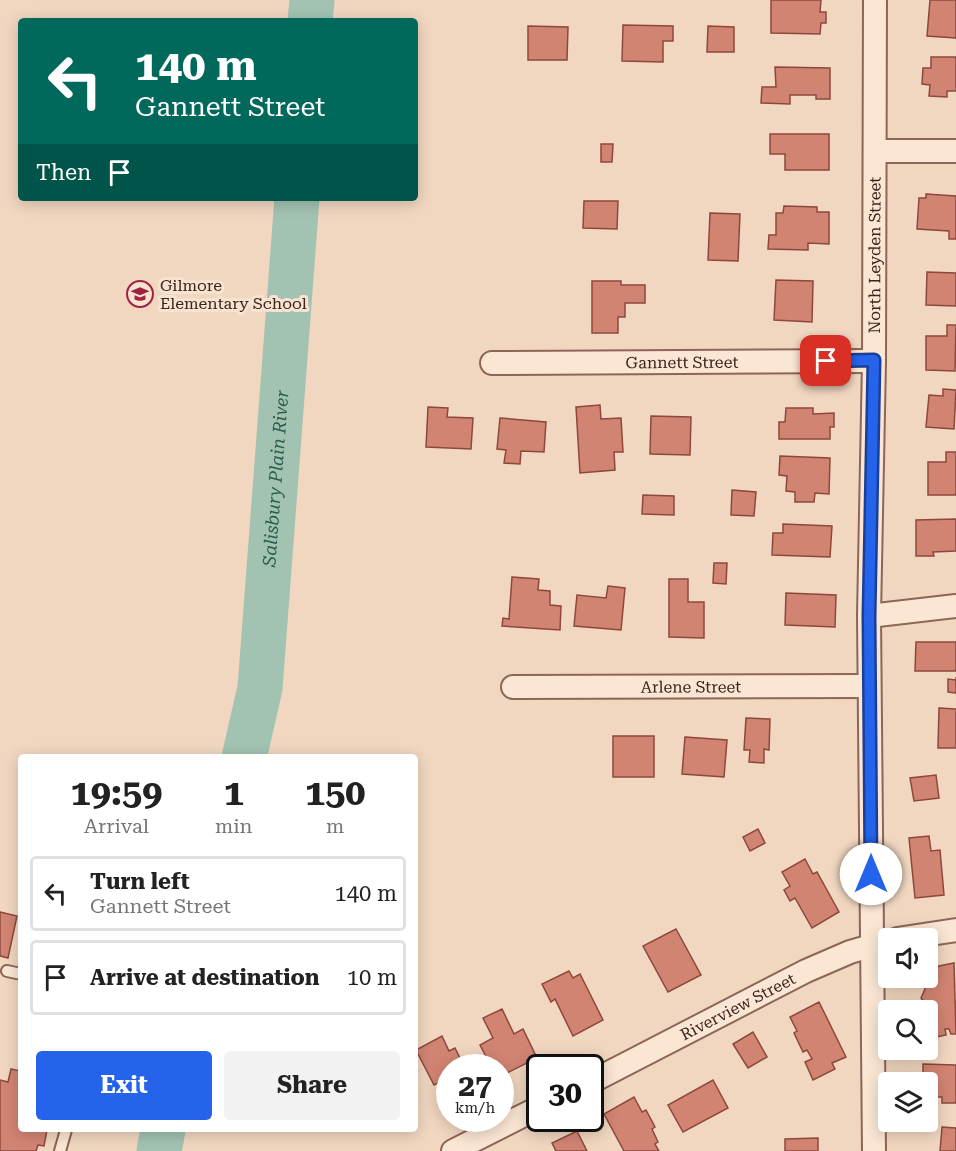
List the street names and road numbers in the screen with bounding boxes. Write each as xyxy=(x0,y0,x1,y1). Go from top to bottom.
street label: North Leyden Street xyxy=(865,177,885,333)
street label: Gannett Street xyxy=(625,353,739,372)
street label: Arlene Street xyxy=(641,677,741,697)
street label: Riverview Street xyxy=(677,969,799,1044)

